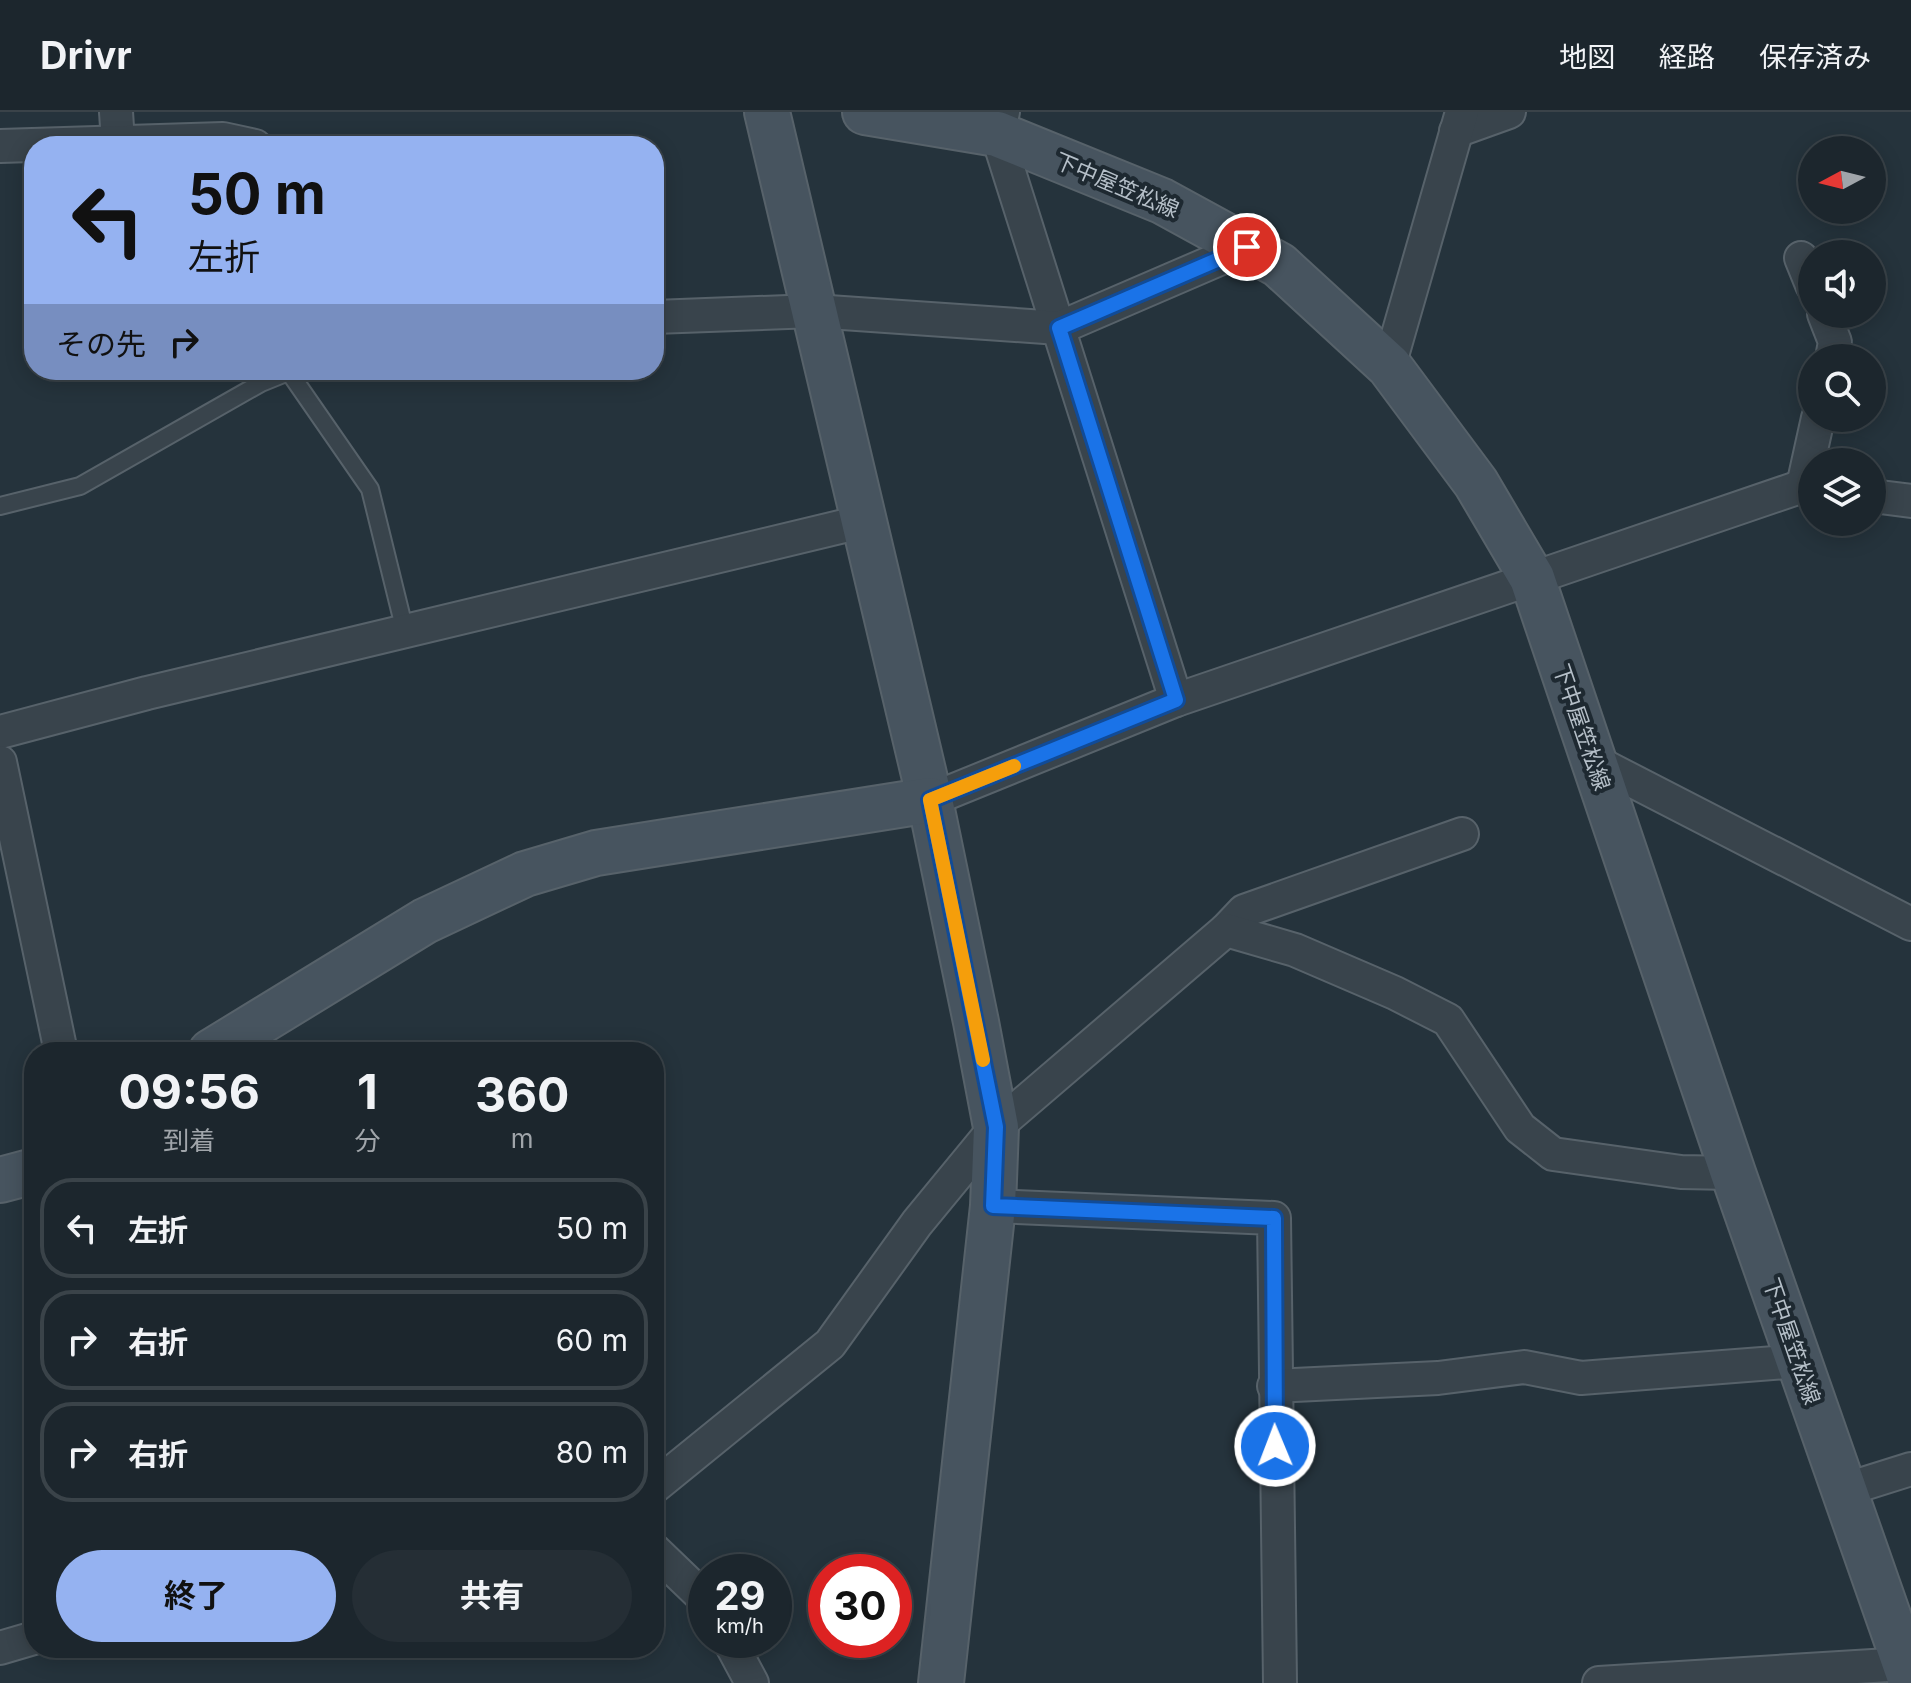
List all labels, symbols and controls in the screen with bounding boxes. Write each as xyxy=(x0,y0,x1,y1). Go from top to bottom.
text: Drivr xyxy=(40,32,132,78)
text: 地図 xyxy=(1559,40,1615,74)
text: 経路 xyxy=(1659,40,1715,74)
text: 保存済み xyxy=(1759,40,1871,74)
north arrow xyxy=(1798,136,1886,224)
map controls xyxy=(1798,136,1886,536)
street label: 下中屋笠松線 xyxy=(1051,147,1183,223)
text: 50 m xyxy=(188,160,326,228)
icon: left xyxy=(56,168,160,272)
pin xyxy=(1213,213,1281,281)
icon: arrive xyxy=(1225,225,1269,269)
text: 左折 xyxy=(188,235,260,279)
button: sound xyxy=(1798,240,1886,328)
icon: right xyxy=(162,320,206,364)
text: その先 xyxy=(56,326,146,362)
button: search xyxy=(1798,344,1886,432)
button: layers xyxy=(1798,448,1886,536)
street label: 下中屋笠松線 xyxy=(1548,660,1616,794)
text: 09:56 xyxy=(119,1062,260,1121)
text: 1 xyxy=(357,1062,378,1121)
text: 360 xyxy=(475,1065,569,1124)
text: m xyxy=(511,1123,534,1154)
text: 到着 xyxy=(163,1125,215,1156)
text: 分 xyxy=(354,1125,380,1156)
icon: left xyxy=(60,1206,104,1250)
text: 50 m xyxy=(556,1210,628,1246)
text: 左折 xyxy=(128,1212,188,1248)
street label: 下中屋笠松線 xyxy=(1758,1274,1826,1408)
icon: right xyxy=(60,1318,104,1362)
text: 60 m xyxy=(556,1322,628,1358)
text: 右折 xyxy=(128,1324,188,1360)
position arrow xyxy=(1233,1404,1317,1488)
icon: right xyxy=(60,1430,104,1474)
text: 80 m xyxy=(556,1434,628,1470)
text: 右折 xyxy=(128,1436,188,1472)
button: 終了 xyxy=(56,1550,336,1642)
button: 共有 xyxy=(352,1550,632,1642)
speed limit sign: 30 xyxy=(808,1554,912,1658)
text: 29 xyxy=(714,1571,766,1620)
text: km/h xyxy=(716,1614,764,1638)

